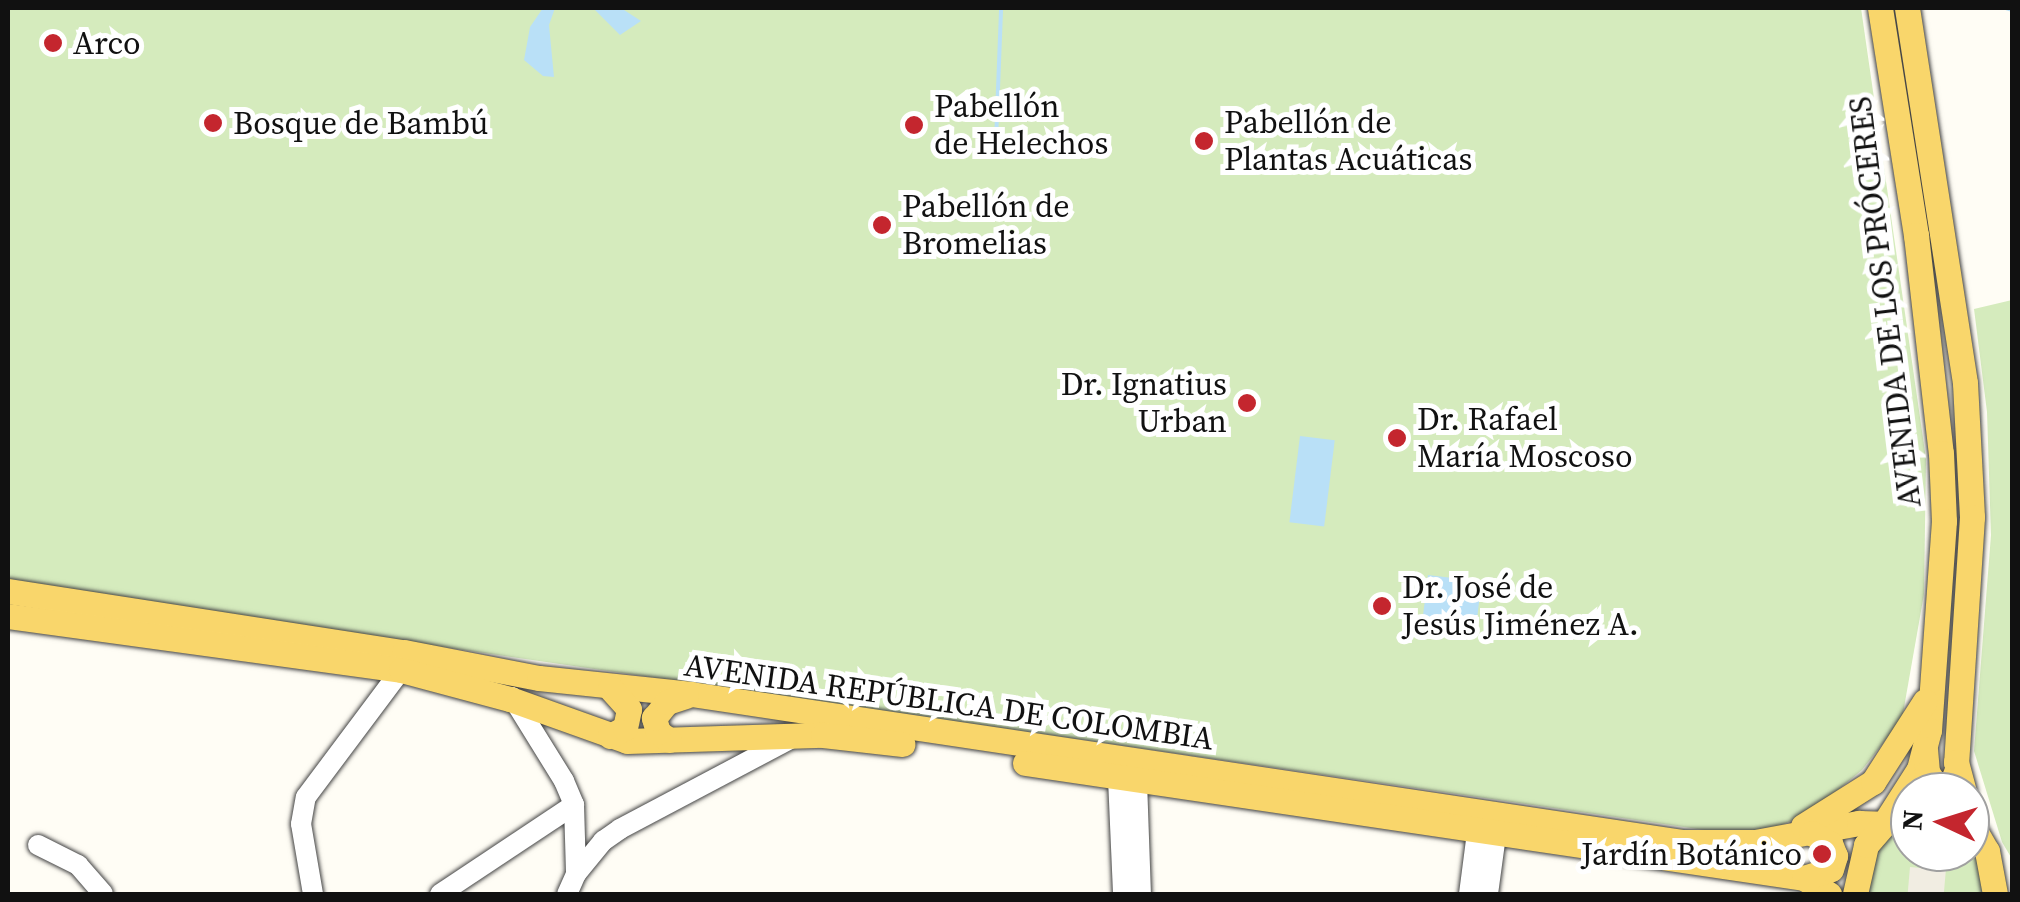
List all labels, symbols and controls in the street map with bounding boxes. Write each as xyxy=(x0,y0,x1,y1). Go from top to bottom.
place label: Arco xyxy=(73,24,141,62)
marker: Arco xyxy=(42,32,64,54)
place label: Pabellón de Helechos xyxy=(934,88,1108,163)
street label: AVENIDA DE LOS PRÓCERES xyxy=(1841,94,1929,510)
place label: Bosque de Bambú xyxy=(233,104,488,142)
place label: Pabellón de Plantas Acuáticas xyxy=(1224,104,1472,179)
marker: Bosque de Bambú xyxy=(202,112,224,134)
marker: Pabellón de Helechos xyxy=(903,114,925,136)
marker: Pabellón de Plantas Acuáticas xyxy=(1193,130,1215,152)
place label: Pabellón de Bromelias xyxy=(902,188,1070,263)
marker: Pabellón de Bromelias xyxy=(871,214,893,236)
place label: Dr. Ignatius Urban xyxy=(1061,366,1227,441)
marker: Dr. Ignatius Urban xyxy=(1236,392,1258,414)
place label: Dr. Rafael María Moscoso xyxy=(1417,401,1632,476)
marker: Dr. Rafael María Moscoso xyxy=(1386,427,1408,449)
place label: Dr. José de Jesús Jiménez A. xyxy=(1402,569,1638,644)
marker: Dr. José de Jesús Jiménez A. xyxy=(1371,595,1393,617)
street label: AVENIDA REPÚBLICA DE COLOMBIA xyxy=(682,646,1216,758)
north arrow xyxy=(1890,772,1990,872)
text: N xyxy=(1892,809,1932,832)
place label: Jardín Botánico xyxy=(1581,835,1802,873)
marker: Jardín Botánico xyxy=(1811,843,1833,865)

